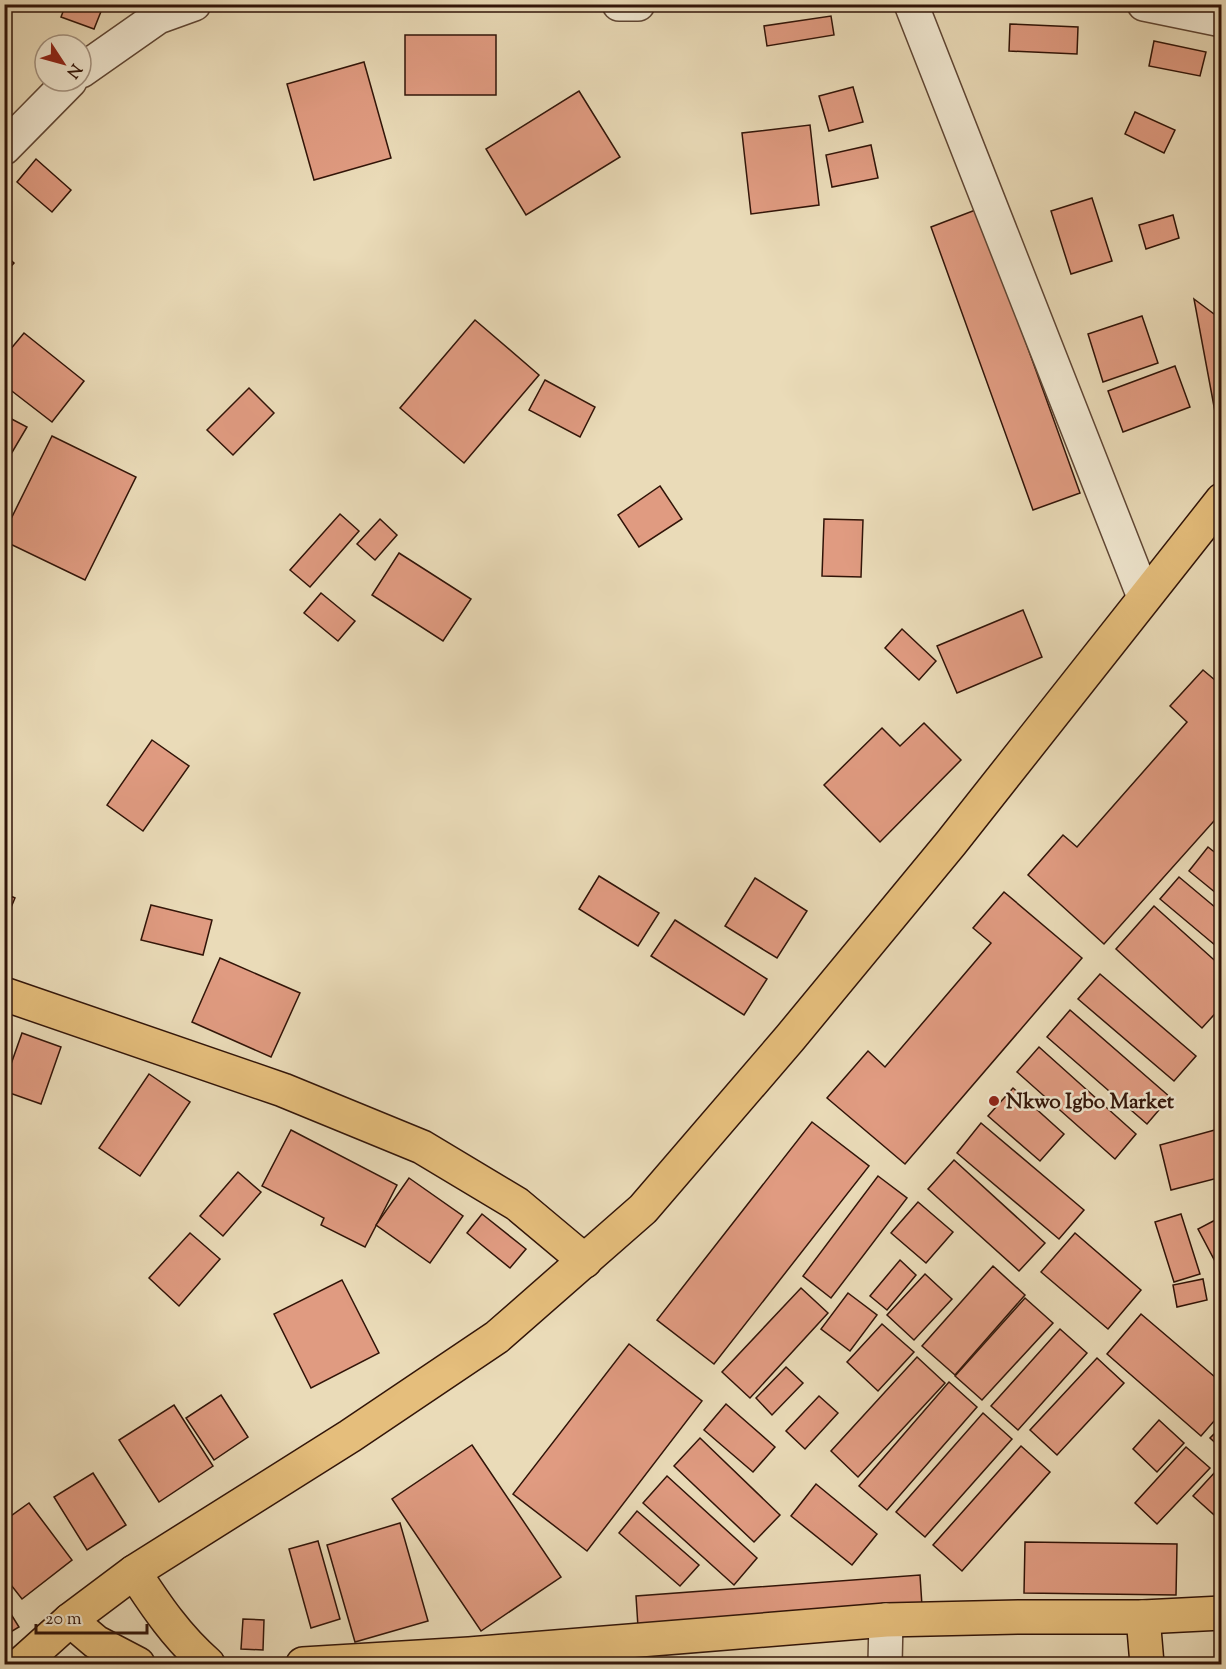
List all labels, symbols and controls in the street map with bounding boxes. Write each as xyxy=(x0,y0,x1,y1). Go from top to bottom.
north arrow xyxy=(33,33,93,93)
text: N xyxy=(60,58,86,82)
place label: Nkwo Igbo Market xyxy=(1006,1088,1175,1118)
marker: Nkwo Igbo Market xyxy=(987,1094,1001,1108)
scale bar xyxy=(36,1597,147,1635)
text: 20 m xyxy=(45,1607,82,1633)

